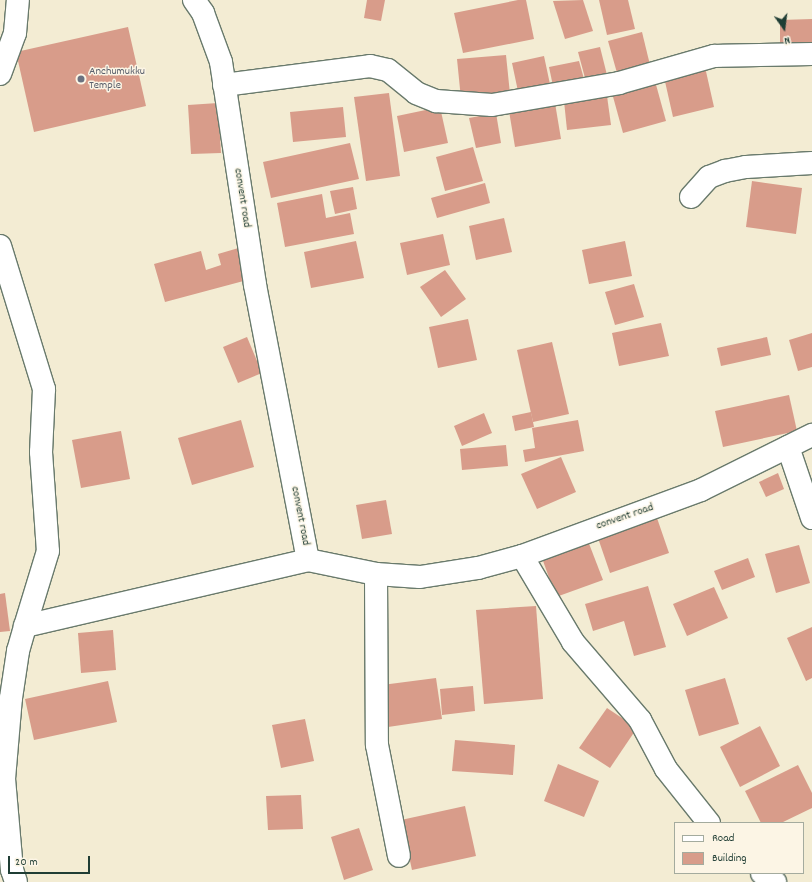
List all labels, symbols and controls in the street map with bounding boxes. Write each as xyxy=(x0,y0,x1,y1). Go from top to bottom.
north arrow xyxy=(764,8,804,48)
text: N xyxy=(782,31,791,48)
place label: Anchumukku Temple xyxy=(89,65,145,93)
marker: Anchumukku Temple xyxy=(76,74,86,84)
street label: convent road xyxy=(230,167,254,229)
street label: convent road xyxy=(287,485,313,547)
street label: convent road xyxy=(594,500,656,534)
legend xyxy=(674,822,804,874)
text: Road xyxy=(712,830,734,847)
scale bar xyxy=(10,848,92,874)
text: Building xyxy=(712,850,747,867)
text: 20 m xyxy=(15,854,38,871)

